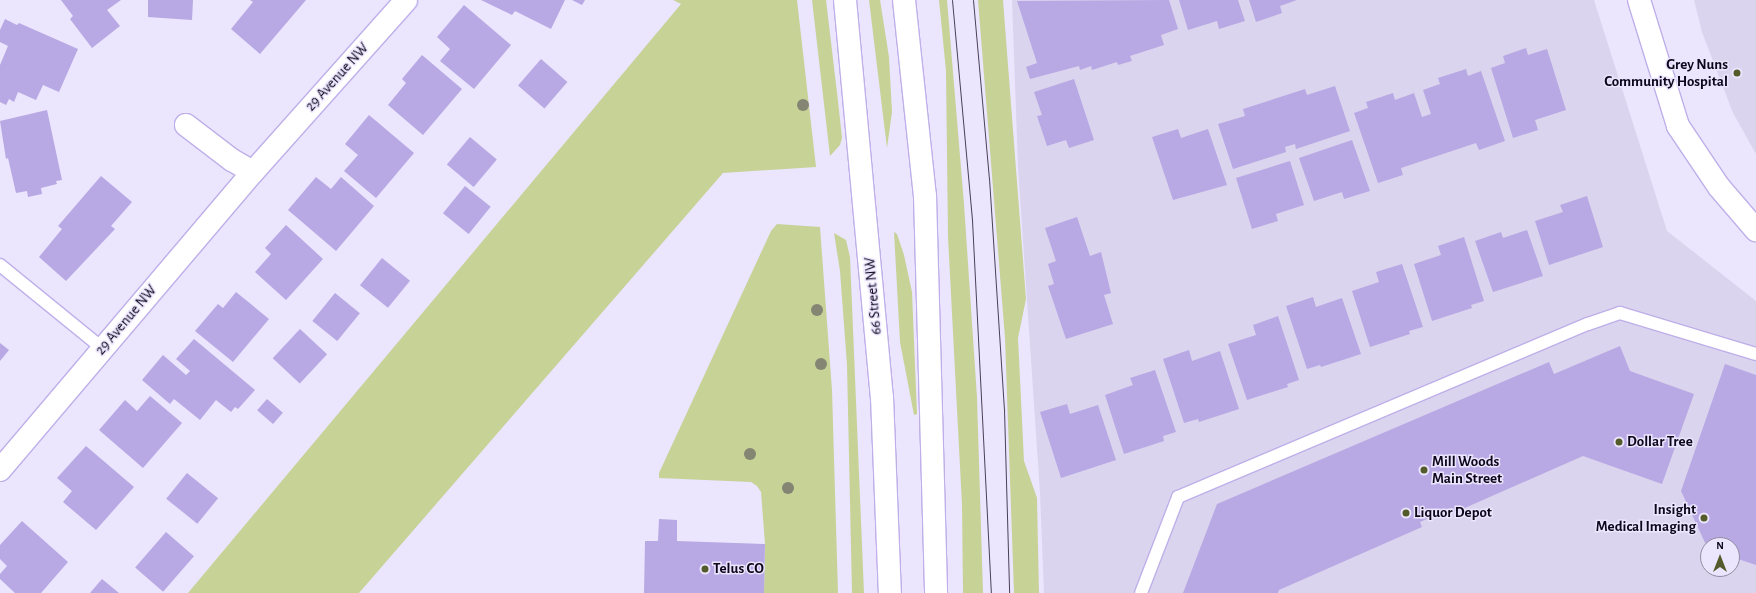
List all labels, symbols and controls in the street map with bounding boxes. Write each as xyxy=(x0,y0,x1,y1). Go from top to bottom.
street label: 29 Avenue NW xyxy=(302,39,372,115)
place label: Grey Nuns Community Hospital xyxy=(1604,55,1728,90)
marker: Grey Nuns Community Hospital xyxy=(1731,67,1743,79)
street label: 66 Street NW xyxy=(861,256,885,336)
street label: 29 Avenue NW xyxy=(91,281,161,359)
place label: Dollar Tree xyxy=(1627,433,1693,451)
marker: Dollar Tree xyxy=(1614,437,1624,447)
place label: Mill Woods Main Street xyxy=(1432,452,1502,487)
marker: Mill Woods Main Street xyxy=(1419,465,1429,475)
place label: Insight Medical Imaging xyxy=(1596,500,1696,535)
place label: Liquor Depot xyxy=(1414,504,1492,522)
marker: Liquor Depot xyxy=(1401,508,1411,518)
marker: Insight Medical Imaging xyxy=(1699,513,1709,523)
north arrow xyxy=(1700,537,1740,577)
text: N xyxy=(1716,540,1724,551)
place label: Telus CO xyxy=(713,560,764,578)
marker: Telus CO xyxy=(700,564,710,574)

